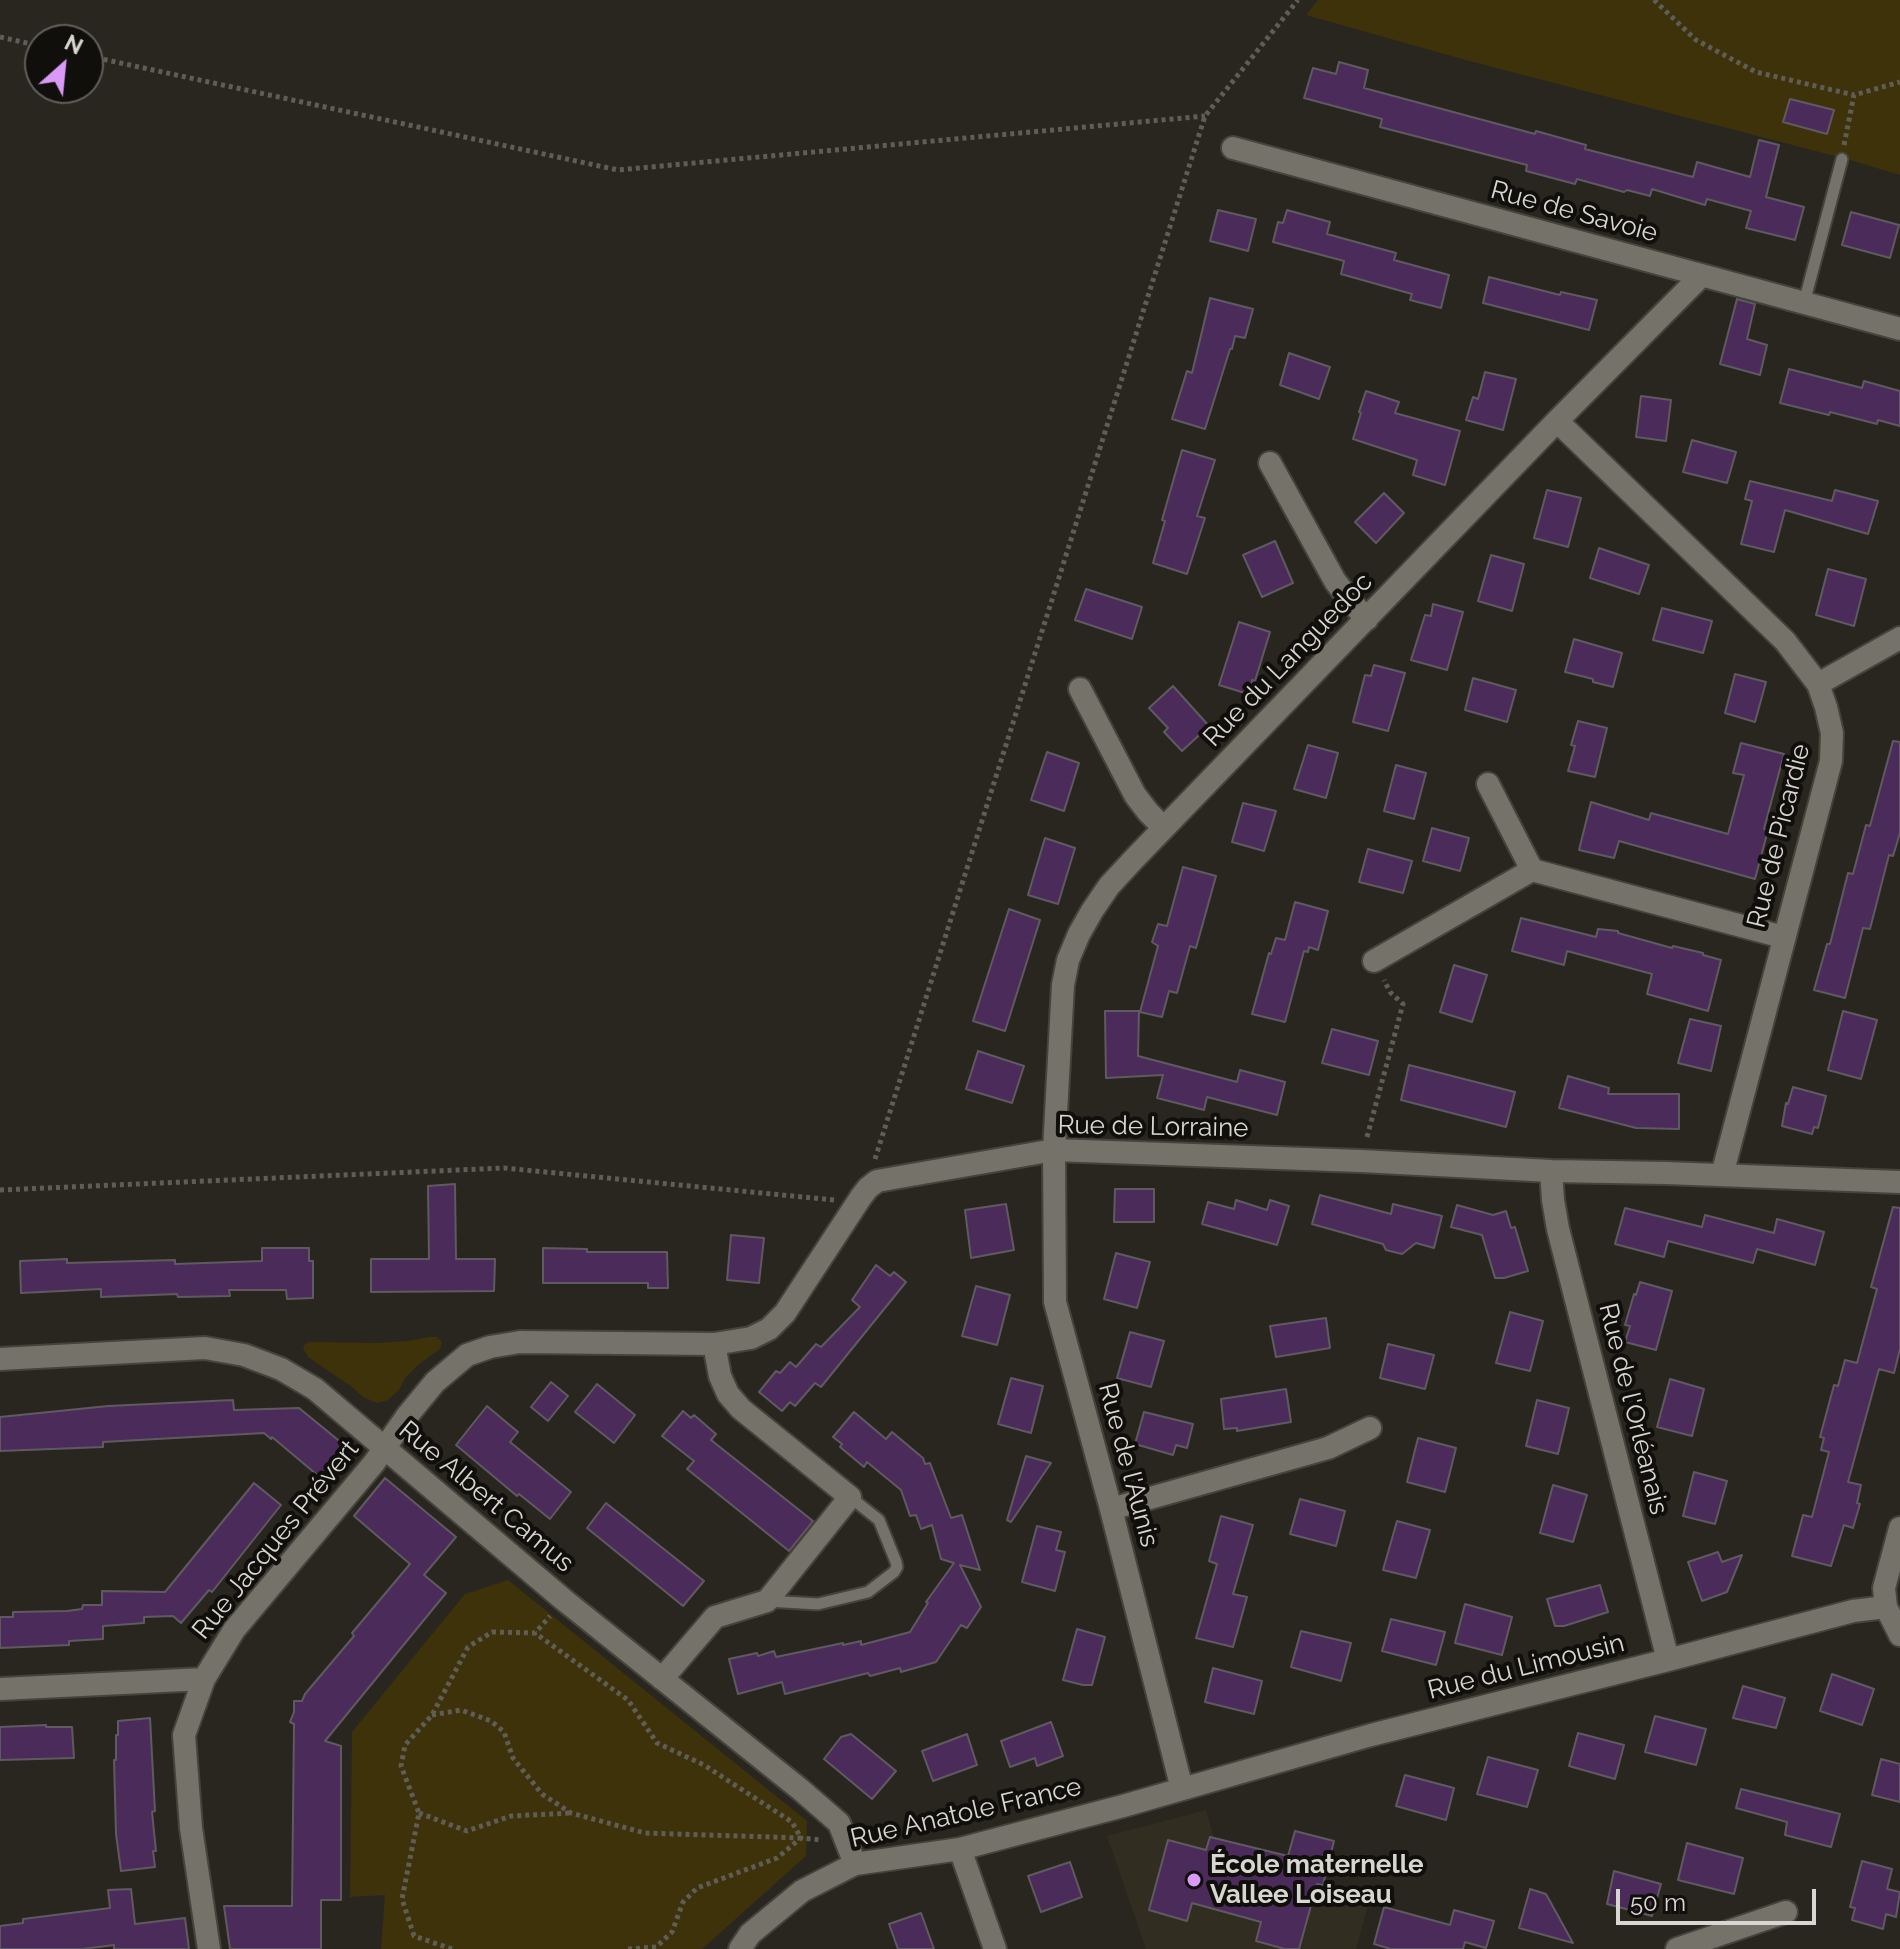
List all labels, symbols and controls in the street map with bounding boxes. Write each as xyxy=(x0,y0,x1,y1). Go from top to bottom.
north arrow xyxy=(24,24,104,104)
text: N xyxy=(61,29,87,60)
street label: Rue de Savoie xyxy=(1487,175,1661,249)
street label: Rue du Languedoc xyxy=(1197,567,1379,753)
street label: Rue de Picardie xyxy=(1741,741,1817,931)
street label: Rue de Lorraine xyxy=(1057,1110,1249,1144)
street label: Rue de l'Orléanais xyxy=(1592,1300,1674,1518)
street label: Rue de l'Aunis xyxy=(1091,1380,1165,1550)
street label: Rue Albert Camus xyxy=(392,1415,580,1579)
street label: Rue Jacques Prévert xyxy=(186,1434,366,1646)
street label: Rue du Limousin xyxy=(1425,1628,1627,1706)
street label: Rue Anatole France xyxy=(848,1771,1084,1855)
place label: École maternelle Vallee Loiseau xyxy=(1210,1849,1423,1910)
marker: École maternelle Vallee Loiseau xyxy=(1185,1871,1203,1889)
scale bar xyxy=(1620,1873,1820,1923)
text: 50 m xyxy=(1630,1888,1686,1917)

